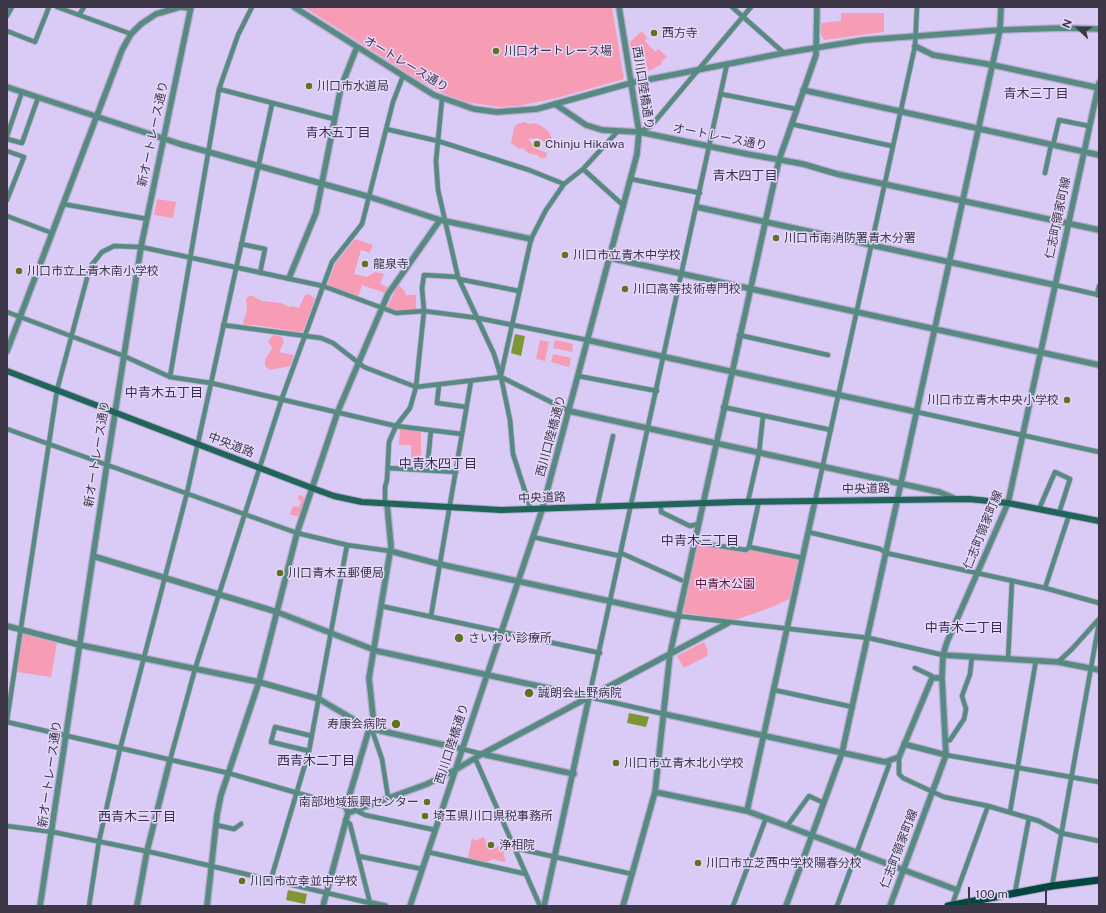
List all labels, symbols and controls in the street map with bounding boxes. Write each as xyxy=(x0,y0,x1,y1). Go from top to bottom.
north arrow xyxy=(1058,8,1098,48)
text: N xyxy=(1060,17,1074,30)
place label: 西方寺 xyxy=(662,26,698,40)
marker: 西方寺 xyxy=(649,28,659,38)
street label: オートレース通り xyxy=(361,33,451,95)
place label: 川口オートレース場 xyxy=(504,44,612,58)
street label: 西川口陸橋通り xyxy=(629,45,657,131)
marker: 川口オートレース場 xyxy=(491,46,501,56)
place label: 川口市水道局 xyxy=(317,79,389,93)
street label: 新オートレース通り xyxy=(135,80,171,188)
marker: 川口市水道局 xyxy=(304,81,314,91)
district label: 青木三丁目 xyxy=(1004,86,1068,102)
street label: オートレース通り xyxy=(672,121,768,153)
district label: 青木五丁目 xyxy=(306,125,370,141)
place label: Chinju Hikawa xyxy=(545,137,624,151)
marker: Chinju Hikawa xyxy=(532,139,542,149)
district label: 青木四丁目 xyxy=(713,168,777,184)
street label: 仁志町領家町線 xyxy=(1042,175,1074,261)
place label: 川口市南消防署青木分署 xyxy=(784,231,916,245)
marker: 川口市南消防署青木分署 xyxy=(771,233,781,243)
place label: 川口市立青木中学校 xyxy=(573,248,681,262)
marker: 川口市立青木中学校 xyxy=(560,250,570,260)
place label: 龍泉寺 xyxy=(373,257,409,271)
marker: 龍泉寺 xyxy=(360,259,370,269)
place label: 川口市立上青木南小学校 xyxy=(27,264,159,278)
marker: 川口市立上青木南小学校 xyxy=(14,266,24,276)
place label: 川口高等技術専門校 xyxy=(633,282,741,296)
marker: 川口高等技術専門校 xyxy=(620,284,630,294)
district label: 中青木五丁目 xyxy=(125,385,203,401)
place label: 川口市立青木中央小学校 xyxy=(927,393,1059,407)
street label: 西川口陸橋通り xyxy=(533,394,569,478)
marker: 川口市立青木中央小学校 xyxy=(1062,395,1072,405)
street label: 新オートレース通り xyxy=(81,400,113,508)
street label: 中央道路 xyxy=(206,430,256,460)
district label: 中青木四丁目 xyxy=(399,456,477,472)
street label: 中央道路 xyxy=(842,481,890,497)
street label: 仁志町領家町線 xyxy=(961,488,1005,572)
street label: 中央道路 xyxy=(518,490,566,506)
district label: 中青木三丁目 xyxy=(661,533,739,549)
place label: 川口青木五郵便局 xyxy=(288,566,384,580)
marker: 川口青木五郵便局 xyxy=(275,568,285,578)
park label: 中青木公園 xyxy=(695,577,755,591)
district label: 中青木二丁目 xyxy=(925,620,1003,636)
place label: さいわい診療所 xyxy=(468,631,552,645)
marker: さいわい診療所 xyxy=(453,632,465,644)
place label: 誠朗会上野病院 xyxy=(538,686,622,700)
marker: 誠朗会上野病院 xyxy=(523,687,535,699)
street label: 西川口陸橋通り xyxy=(432,702,472,786)
place label: 寿康会病院 xyxy=(327,717,387,731)
marker: 寿康会病院 xyxy=(390,718,402,730)
street label: 新オートレース通り xyxy=(35,720,65,828)
district label: 西青木二丁目 xyxy=(277,753,355,769)
place label: 川口市立青木北小学校 xyxy=(624,756,744,770)
marker: 川口市立青木北小学校 xyxy=(611,758,621,768)
place label: 南部地域振興センター xyxy=(299,795,419,809)
marker: 南部地域振興センター xyxy=(422,797,432,807)
street label: 仁志町領家町線 xyxy=(877,807,921,891)
district label: 西青木三丁目 xyxy=(98,809,176,825)
place label: 埼玉県川口県税事務所 xyxy=(433,809,553,823)
marker: 埼玉県川口県税事務所 xyxy=(420,811,430,821)
place label: 浄相院 xyxy=(499,838,535,852)
marker: 浄相院 xyxy=(486,840,496,850)
place label: 川口市立芝西中学校陽春分校 xyxy=(706,856,862,870)
marker: 川口市立芝西中学校陽春分校 xyxy=(693,858,703,868)
place label: 川口市立幸並中学校 xyxy=(250,874,358,888)
marker: 川口市立幸並中学校 xyxy=(237,876,247,886)
scale bar xyxy=(970,879,1049,905)
text: 100 m xyxy=(975,887,1008,901)

